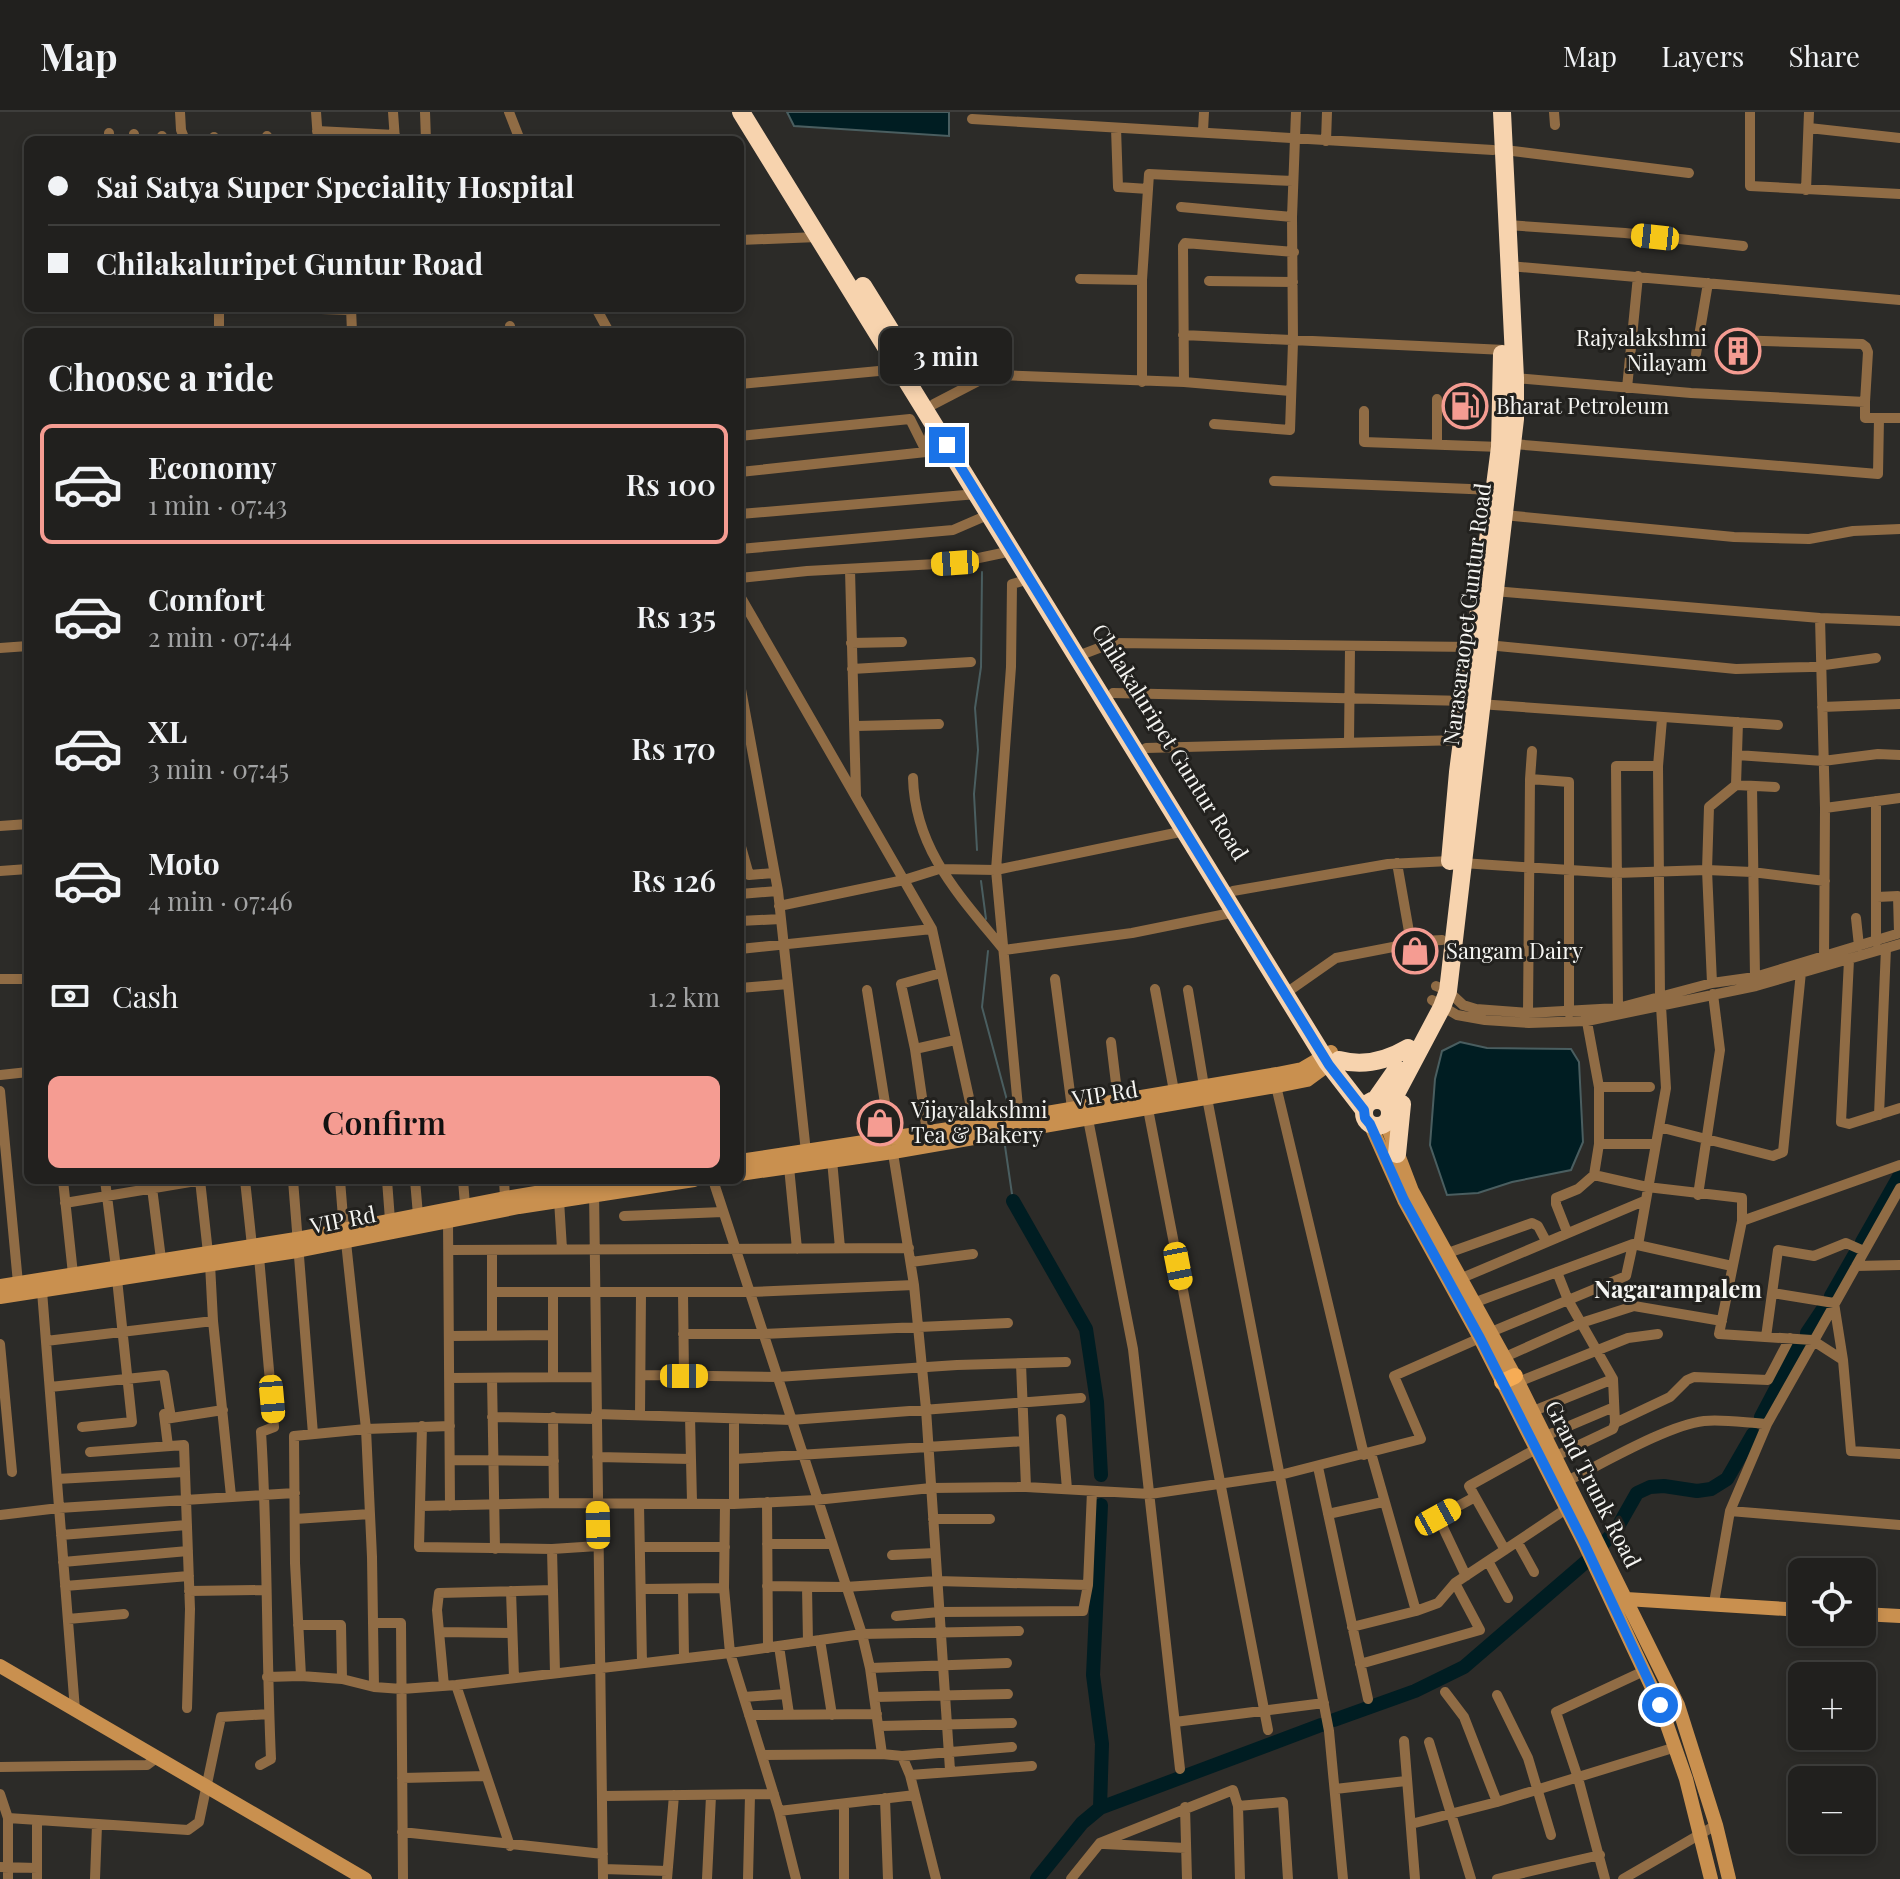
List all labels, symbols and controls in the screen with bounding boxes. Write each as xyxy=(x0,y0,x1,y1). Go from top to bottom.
text: Map xyxy=(40,30,117,81)
text: Map xyxy=(1563,37,1617,74)
text: Layers xyxy=(1661,37,1744,74)
text: Share xyxy=(1788,37,1860,74)
text: Sai Satya Super Speciality Hospital xyxy=(96,166,574,206)
car xyxy=(1630,223,1680,251)
text: Chilakaluripet Guntur Road xyxy=(96,243,483,283)
place label: Rajyalakshmi Nilayam xyxy=(1576,322,1707,377)
building icon: Rajyalakshmi Nilayam xyxy=(1714,327,1762,375)
callout: 3 min xyxy=(881,329,1013,385)
text: 3 min xyxy=(913,338,979,373)
text: Choose a ride xyxy=(48,352,274,400)
fuel station icon: Bharat Petroleum xyxy=(1441,382,1489,430)
place label: Bharat Petroleum xyxy=(1496,390,1670,420)
route end xyxy=(929,427,965,463)
text: Economy xyxy=(148,447,277,487)
icon: car xyxy=(52,448,124,520)
text: Rs 100 xyxy=(626,464,716,504)
street label: Narasaraopet Guntur Road xyxy=(1435,481,1497,747)
text: 1 min · 07:43 xyxy=(148,487,287,522)
car xyxy=(930,549,980,577)
text: Comfort xyxy=(148,579,265,619)
icon: car xyxy=(52,580,124,652)
text: Rs 135 xyxy=(636,596,716,636)
street label: Chilakaluripet Guntur Road xyxy=(1086,618,1256,866)
text: 2 min · 07:44 xyxy=(148,619,292,654)
text: XL xyxy=(148,711,187,751)
icon: car xyxy=(52,712,124,784)
text: Rs 170 xyxy=(631,728,716,768)
text: 3 min · 07:45 xyxy=(148,751,289,786)
text: Moto xyxy=(148,843,220,883)
icon: car xyxy=(52,844,124,916)
text: Rs 126 xyxy=(632,860,716,900)
text: 4 min · 07:46 xyxy=(148,883,293,918)
shop icon: Sangam Dairy xyxy=(1391,927,1439,975)
place label: Sangam Dairy xyxy=(1446,935,1583,965)
icon: cash xyxy=(48,974,92,1018)
text: Cash xyxy=(112,976,179,1016)
text: 1.2 km xyxy=(648,979,720,1014)
street label: VIP Rd xyxy=(1069,1073,1140,1113)
button: Confirm xyxy=(48,1076,720,1168)
place label: Vijayalakshmi Tea & Bakery xyxy=(910,1094,1047,1149)
shop icon: Vijayalakshmi Tea & Bakery xyxy=(856,1099,904,1147)
street label: VIP Rd xyxy=(306,1198,378,1240)
car xyxy=(1162,1240,1194,1292)
district label: Nagarampalem xyxy=(1594,1272,1762,1304)
car xyxy=(660,1364,708,1388)
car xyxy=(258,1374,286,1424)
street label: Grand Trunk Road xyxy=(1539,1395,1649,1572)
car xyxy=(1411,1495,1465,1539)
car xyxy=(586,1501,610,1549)
map controls xyxy=(1788,1558,1876,1854)
button: locate xyxy=(1788,1558,1876,1646)
button: + xyxy=(1788,1662,1876,1750)
route start xyxy=(1642,1687,1678,1723)
button: − xyxy=(1788,1766,1876,1854)

